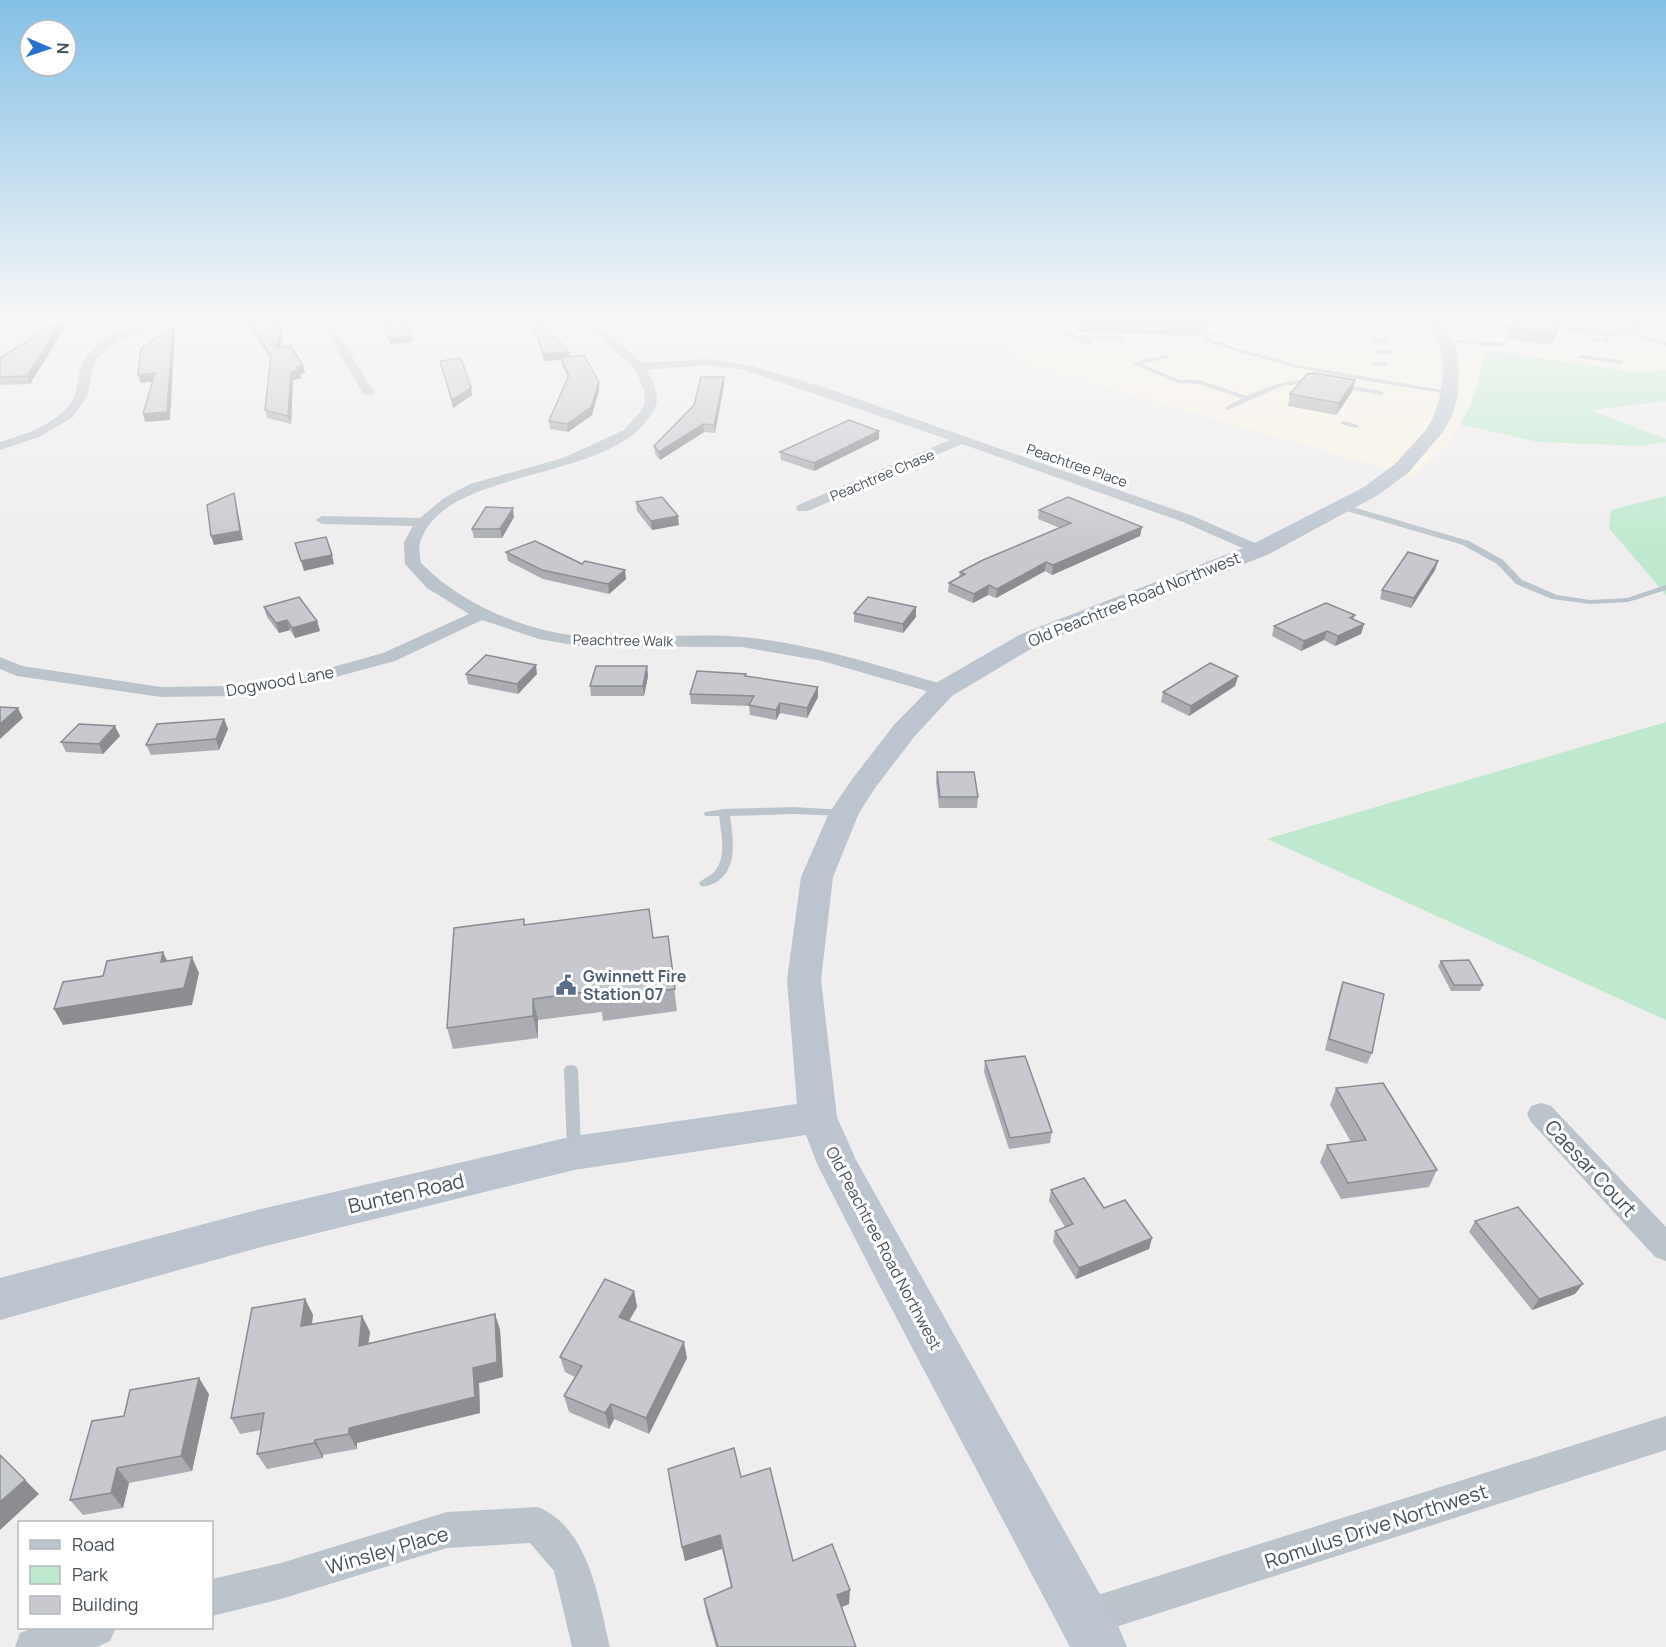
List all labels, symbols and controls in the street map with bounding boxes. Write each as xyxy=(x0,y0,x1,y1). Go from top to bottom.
north arrow xyxy=(18,18,78,78)
text: N xyxy=(52,42,74,55)
street label: Peachtree Place xyxy=(1024,439,1130,491)
street label: Peachtree Chase xyxy=(827,444,937,506)
street label: Old Peachtree Road Northwest xyxy=(1025,546,1243,652)
street label: Peachtree Walk xyxy=(573,630,674,650)
street label: Dogwood Lane xyxy=(224,661,336,701)
place label: Gwinnett Fire Station 07 xyxy=(583,965,687,1005)
public building icon: Gwinnett Fire Station 07 xyxy=(554,973,578,997)
street label: Caesar Court xyxy=(1539,1114,1643,1222)
street label: Old Peachtree Road Northwest xyxy=(821,1142,947,1354)
street label: Bunten Road xyxy=(345,1167,467,1219)
street label: Romulus Drive Northwest xyxy=(1261,1477,1491,1575)
street label: Winsley Place xyxy=(323,1520,451,1580)
legend xyxy=(18,1521,213,1629)
text: Road xyxy=(72,1532,115,1556)
text: Park xyxy=(72,1562,109,1586)
text: Building xyxy=(72,1592,138,1616)

